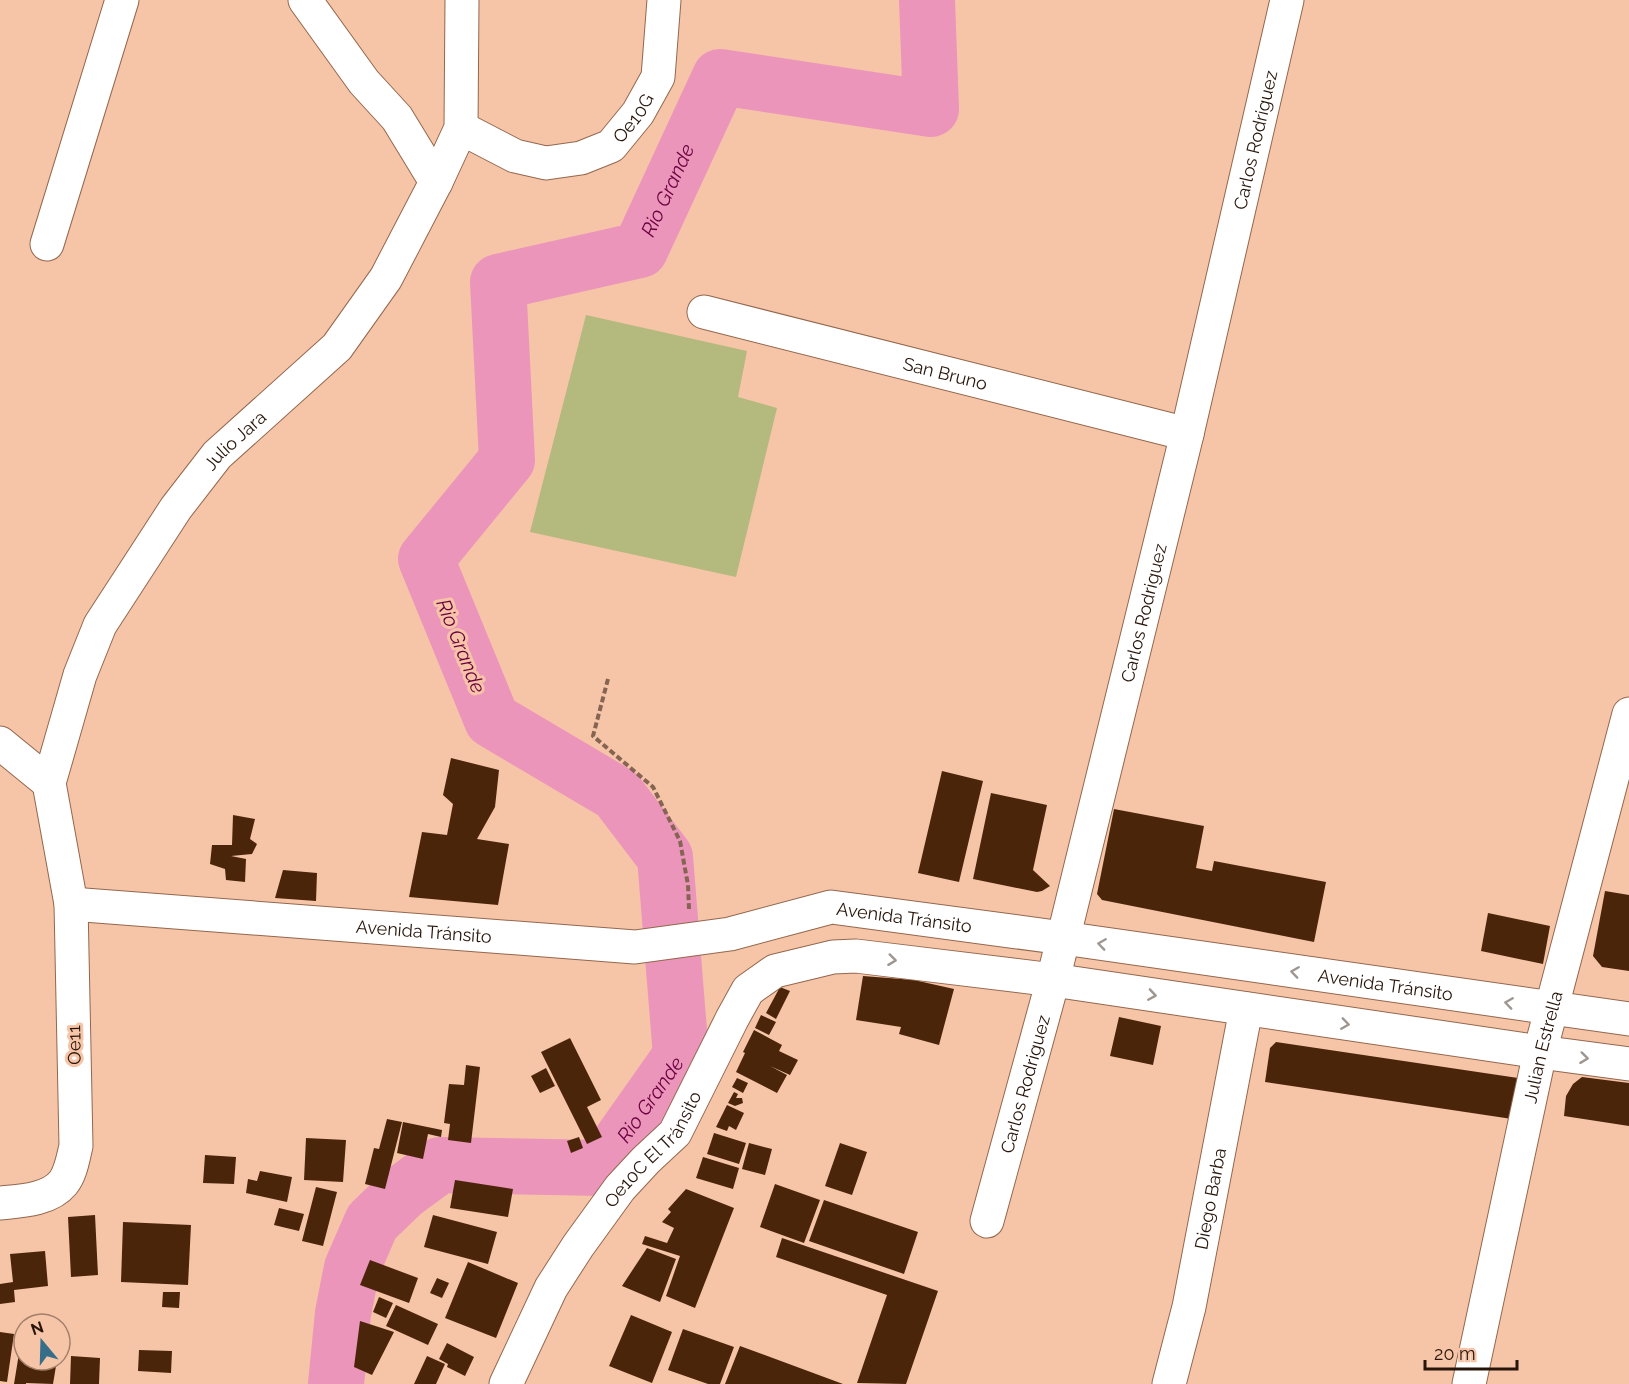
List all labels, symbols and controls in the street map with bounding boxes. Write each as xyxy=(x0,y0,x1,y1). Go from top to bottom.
street label: Carlos Rodriguez xyxy=(1229,68,1281,211)
street label: Oe10G xyxy=(608,90,657,147)
water label: Rio Grande xyxy=(636,140,699,240)
street label: San Bruno xyxy=(901,352,990,394)
street label: Julio Jara xyxy=(199,406,270,474)
street label: Carlos Rodriguez xyxy=(1116,541,1170,684)
water label: Rio Grande xyxy=(431,595,491,697)
street label: Avenida Tránsito xyxy=(835,897,973,936)
street label: Avenida Tránsito xyxy=(355,915,493,947)
one-way arrow xyxy=(1097,938,1107,950)
one-way arrow xyxy=(887,954,896,966)
street label: Avenida Tránsito xyxy=(1317,964,1455,1004)
one-way arrow xyxy=(1290,966,1299,978)
street label: Julian Estrella xyxy=(1519,988,1566,1105)
one-way arrow xyxy=(1148,989,1157,1001)
one-way arrow xyxy=(1504,997,1513,1009)
street label: Carlos Rodriguez xyxy=(996,1013,1053,1155)
one-way arrow xyxy=(1341,1017,1350,1029)
street label: Oe11 xyxy=(63,1025,85,1065)
one-way arrow xyxy=(1580,1051,1589,1064)
water label: Rio Grande xyxy=(612,1052,689,1147)
street label: Oe10C El Tránsito xyxy=(599,1087,705,1211)
street label: Diego Barba xyxy=(1190,1146,1230,1251)
north arrow xyxy=(12,1312,72,1372)
text: N xyxy=(28,1317,46,1339)
scale bar xyxy=(1425,1333,1516,1371)
text: 20 m xyxy=(1434,1343,1476,1364)

